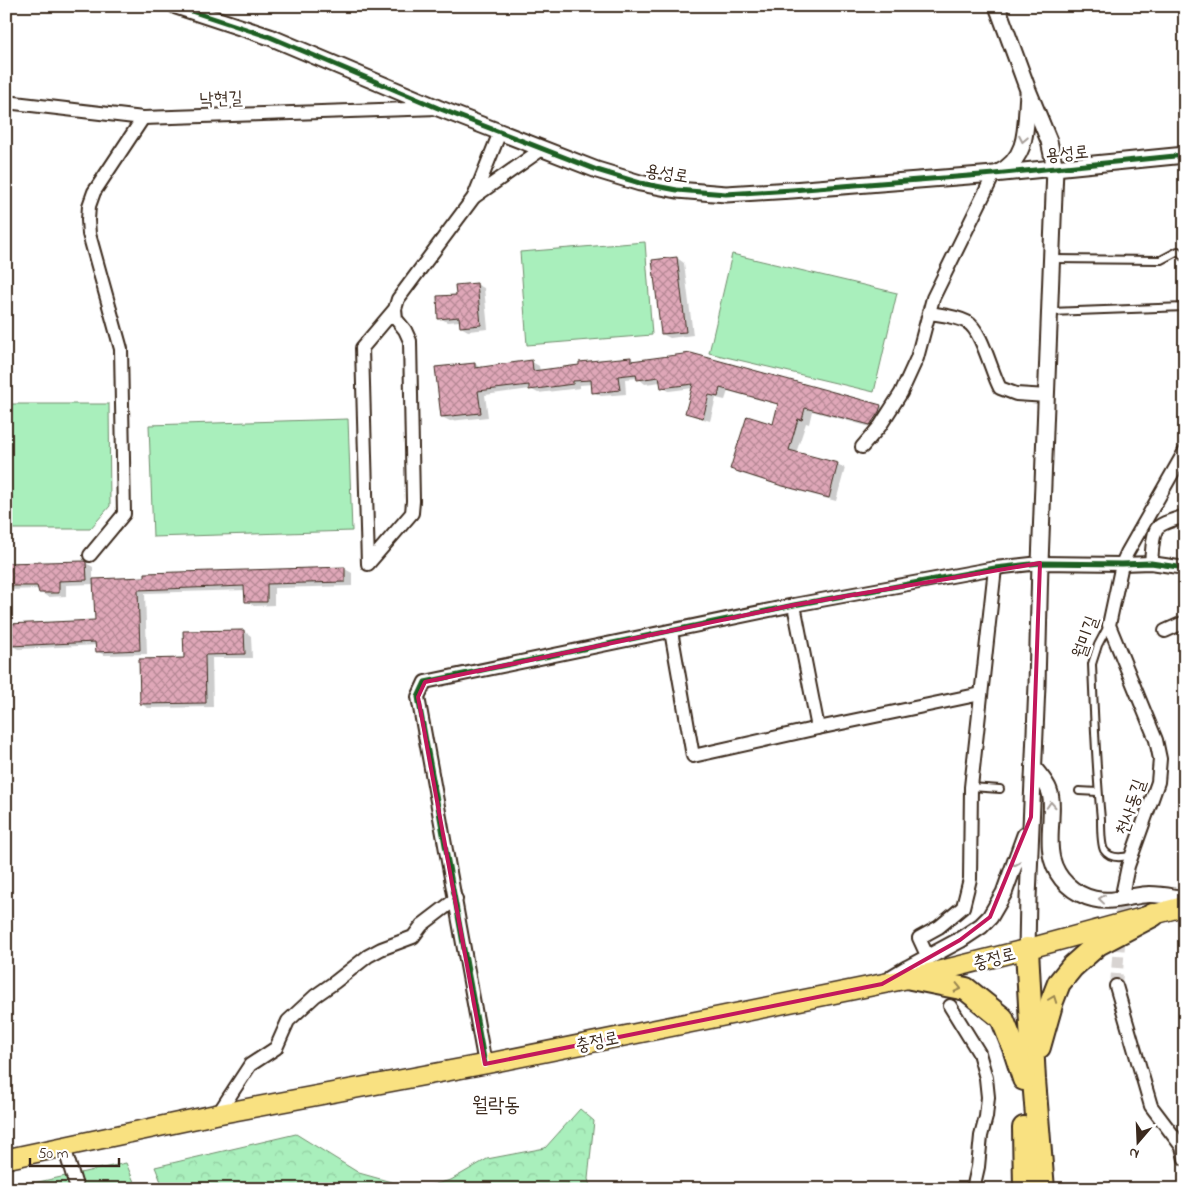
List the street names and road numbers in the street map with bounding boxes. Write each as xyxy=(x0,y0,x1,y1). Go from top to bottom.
street label: 낙현길 xyxy=(199,86,244,114)
street label: 용성로 xyxy=(1044,140,1090,170)
street label: 용성로 xyxy=(643,159,690,191)
street label: 월미길 xyxy=(1068,612,1106,662)
street label: 천사동길 xyxy=(1110,776,1154,839)
street label: 충정로 xyxy=(970,942,1019,978)
street label: 충정로 xyxy=(574,1026,621,1060)

